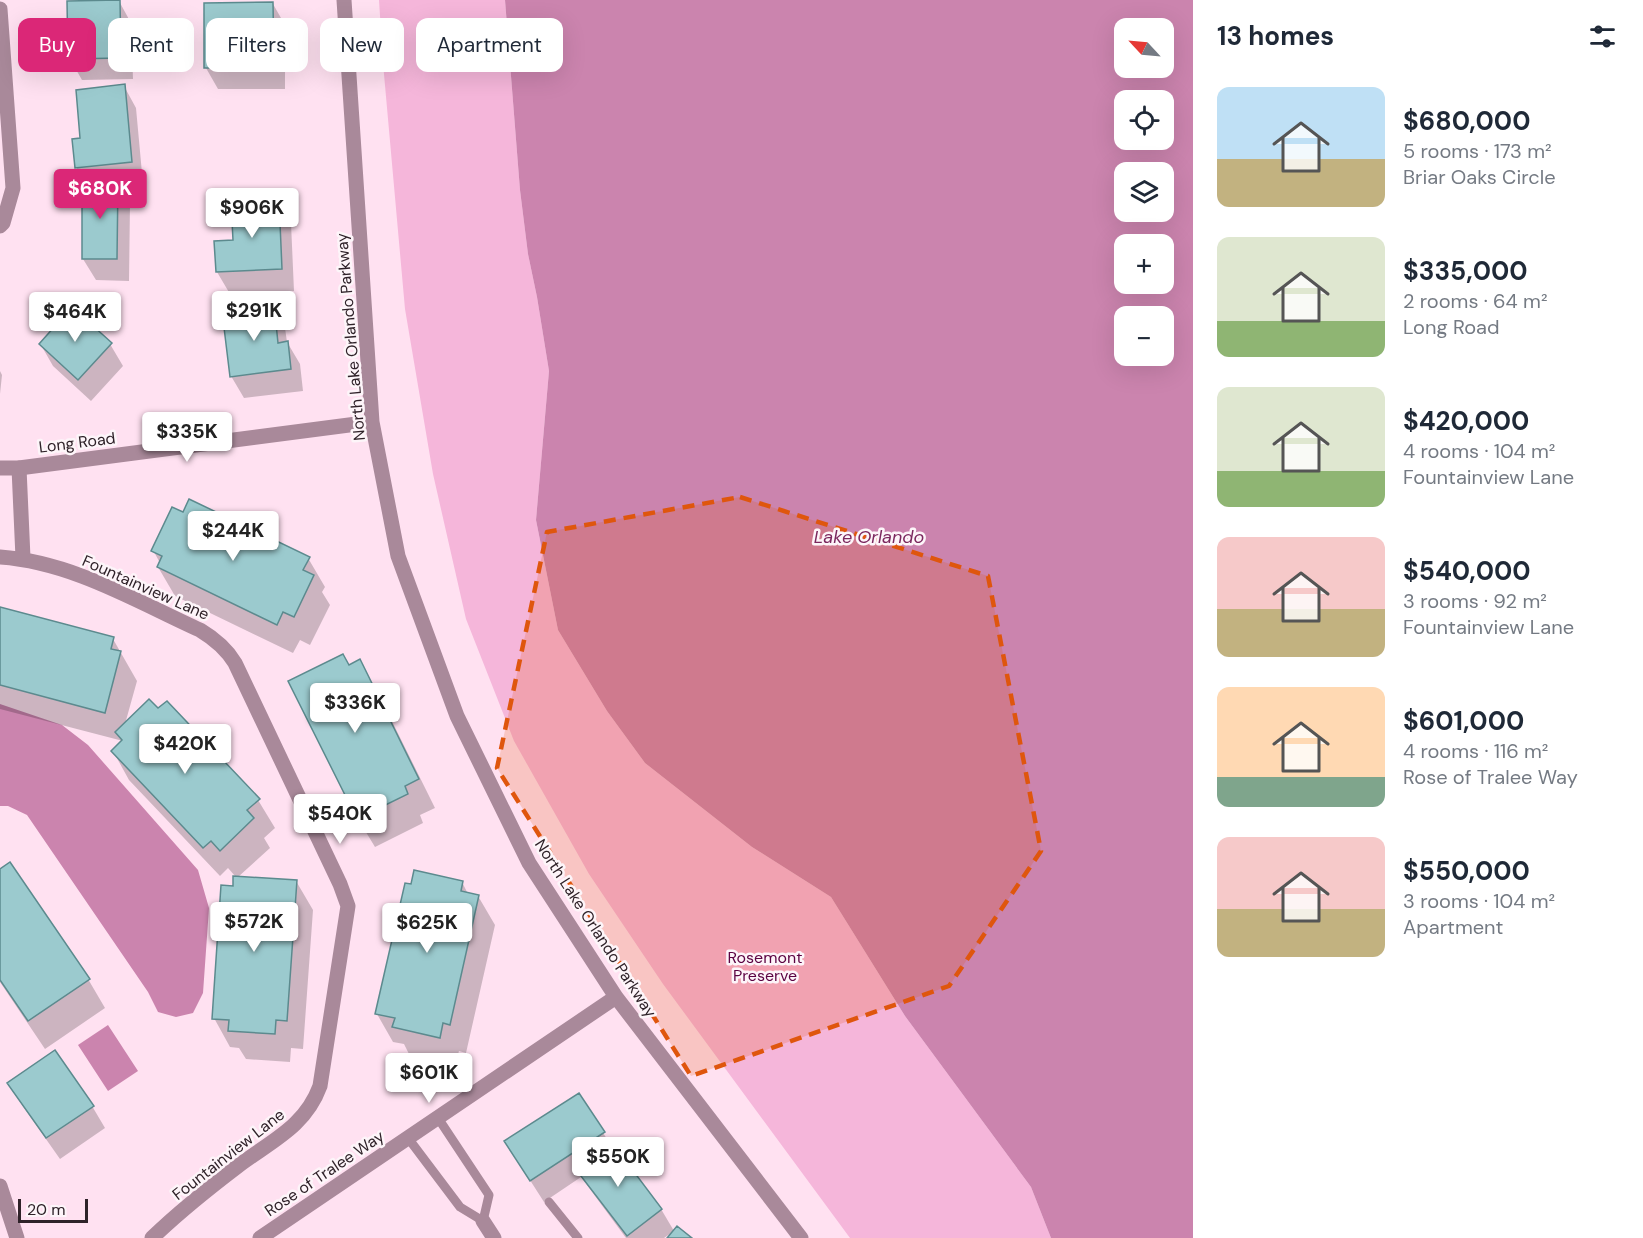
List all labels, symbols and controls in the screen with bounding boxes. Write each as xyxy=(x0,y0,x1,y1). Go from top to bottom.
chip: Buy xyxy=(18,18,96,72)
chip: Rent xyxy=(108,18,194,72)
chip: Filters xyxy=(206,18,308,72)
chip: New xyxy=(320,18,404,72)
chip: Apartment xyxy=(416,18,563,72)
north arrow xyxy=(1114,18,1174,78)
map controls xyxy=(1114,18,1174,366)
text: 13 homes xyxy=(1217,19,1334,53)
icon: filters xyxy=(1586,20,1619,53)
button: locate xyxy=(1114,90,1174,150)
text: $680,000 xyxy=(1403,104,1530,138)
icon: home xyxy=(1265,111,1337,183)
text: 5 rooms · 173 m² xyxy=(1403,138,1552,164)
button: layers xyxy=(1114,162,1174,222)
text: Briar Oaks Circle xyxy=(1403,164,1556,190)
pin: $680K xyxy=(58,169,142,220)
text: $680K xyxy=(68,175,132,201)
pin: $906K xyxy=(210,188,294,239)
text: $906K xyxy=(220,194,284,220)
street label: North Lake Orlando Parkway xyxy=(331,232,370,442)
button: + xyxy=(1114,234,1174,294)
text: $335,000 xyxy=(1403,254,1528,288)
icon: home xyxy=(1265,261,1337,333)
text: 2 rooms · 64 m² xyxy=(1403,288,1547,314)
pin: $291K xyxy=(212,291,296,342)
pin: $464K xyxy=(33,292,117,343)
text: $291K xyxy=(226,297,282,323)
text: $464K xyxy=(43,298,107,324)
button: − xyxy=(1114,306,1174,366)
text: Long Road xyxy=(1403,314,1500,340)
text: $420,000 xyxy=(1403,404,1529,438)
icon: home xyxy=(1265,411,1337,483)
pin: $335K xyxy=(145,412,229,463)
text: $335K xyxy=(156,418,218,444)
street label: Long Road xyxy=(37,427,117,458)
text: 4 rooms · 104 m² xyxy=(1403,438,1555,464)
text: Fountainview Lane xyxy=(1403,464,1574,490)
pin: $244K xyxy=(191,511,275,562)
text: $244K xyxy=(202,517,264,543)
water label: Lake Orlando xyxy=(814,525,924,549)
street label: Fountainview Lane xyxy=(79,550,213,625)
text: $540,000 xyxy=(1403,554,1531,588)
icon: home xyxy=(1265,561,1337,633)
text: 3 rooms · 92 m² xyxy=(1403,588,1547,614)
text: Fountainview Lane xyxy=(1403,614,1574,640)
pin: $336K xyxy=(313,683,397,734)
text: $336K xyxy=(324,689,386,715)
text: $601,000 xyxy=(1403,704,1524,738)
icon: home xyxy=(1265,711,1337,783)
pin: $420K xyxy=(143,724,227,775)
text: $420K xyxy=(153,730,217,756)
text: 4 rooms · 116 m² xyxy=(1403,738,1548,764)
text: Rose of Tralee Way xyxy=(1403,764,1578,790)
pin: $540K xyxy=(298,794,382,845)
text: $540K xyxy=(308,800,372,826)
street label: North Lake Orlando Parkway xyxy=(530,835,661,1022)
text: $550,000 xyxy=(1403,854,1530,888)
icon: home xyxy=(1265,861,1337,933)
text: 3 rooms · 104 m² xyxy=(1403,888,1555,914)
pin: $572K xyxy=(212,902,296,953)
pin: $625K xyxy=(385,903,469,954)
text: $572K xyxy=(224,908,284,934)
text: $625K xyxy=(396,909,458,935)
text: Apartment xyxy=(1403,914,1503,940)
park label: Rosemont Preserve xyxy=(728,947,802,986)
pin: $601K xyxy=(387,1053,471,1104)
text: $601K xyxy=(399,1059,459,1085)
street label: Fountainview Lane xyxy=(168,1104,289,1205)
street label: Rose of Tralee Way xyxy=(260,1126,388,1221)
pin: $550K xyxy=(576,1137,660,1188)
text: $550K xyxy=(586,1143,650,1169)
scale bar xyxy=(18,1196,88,1224)
text: 20 m xyxy=(27,1199,66,1220)

